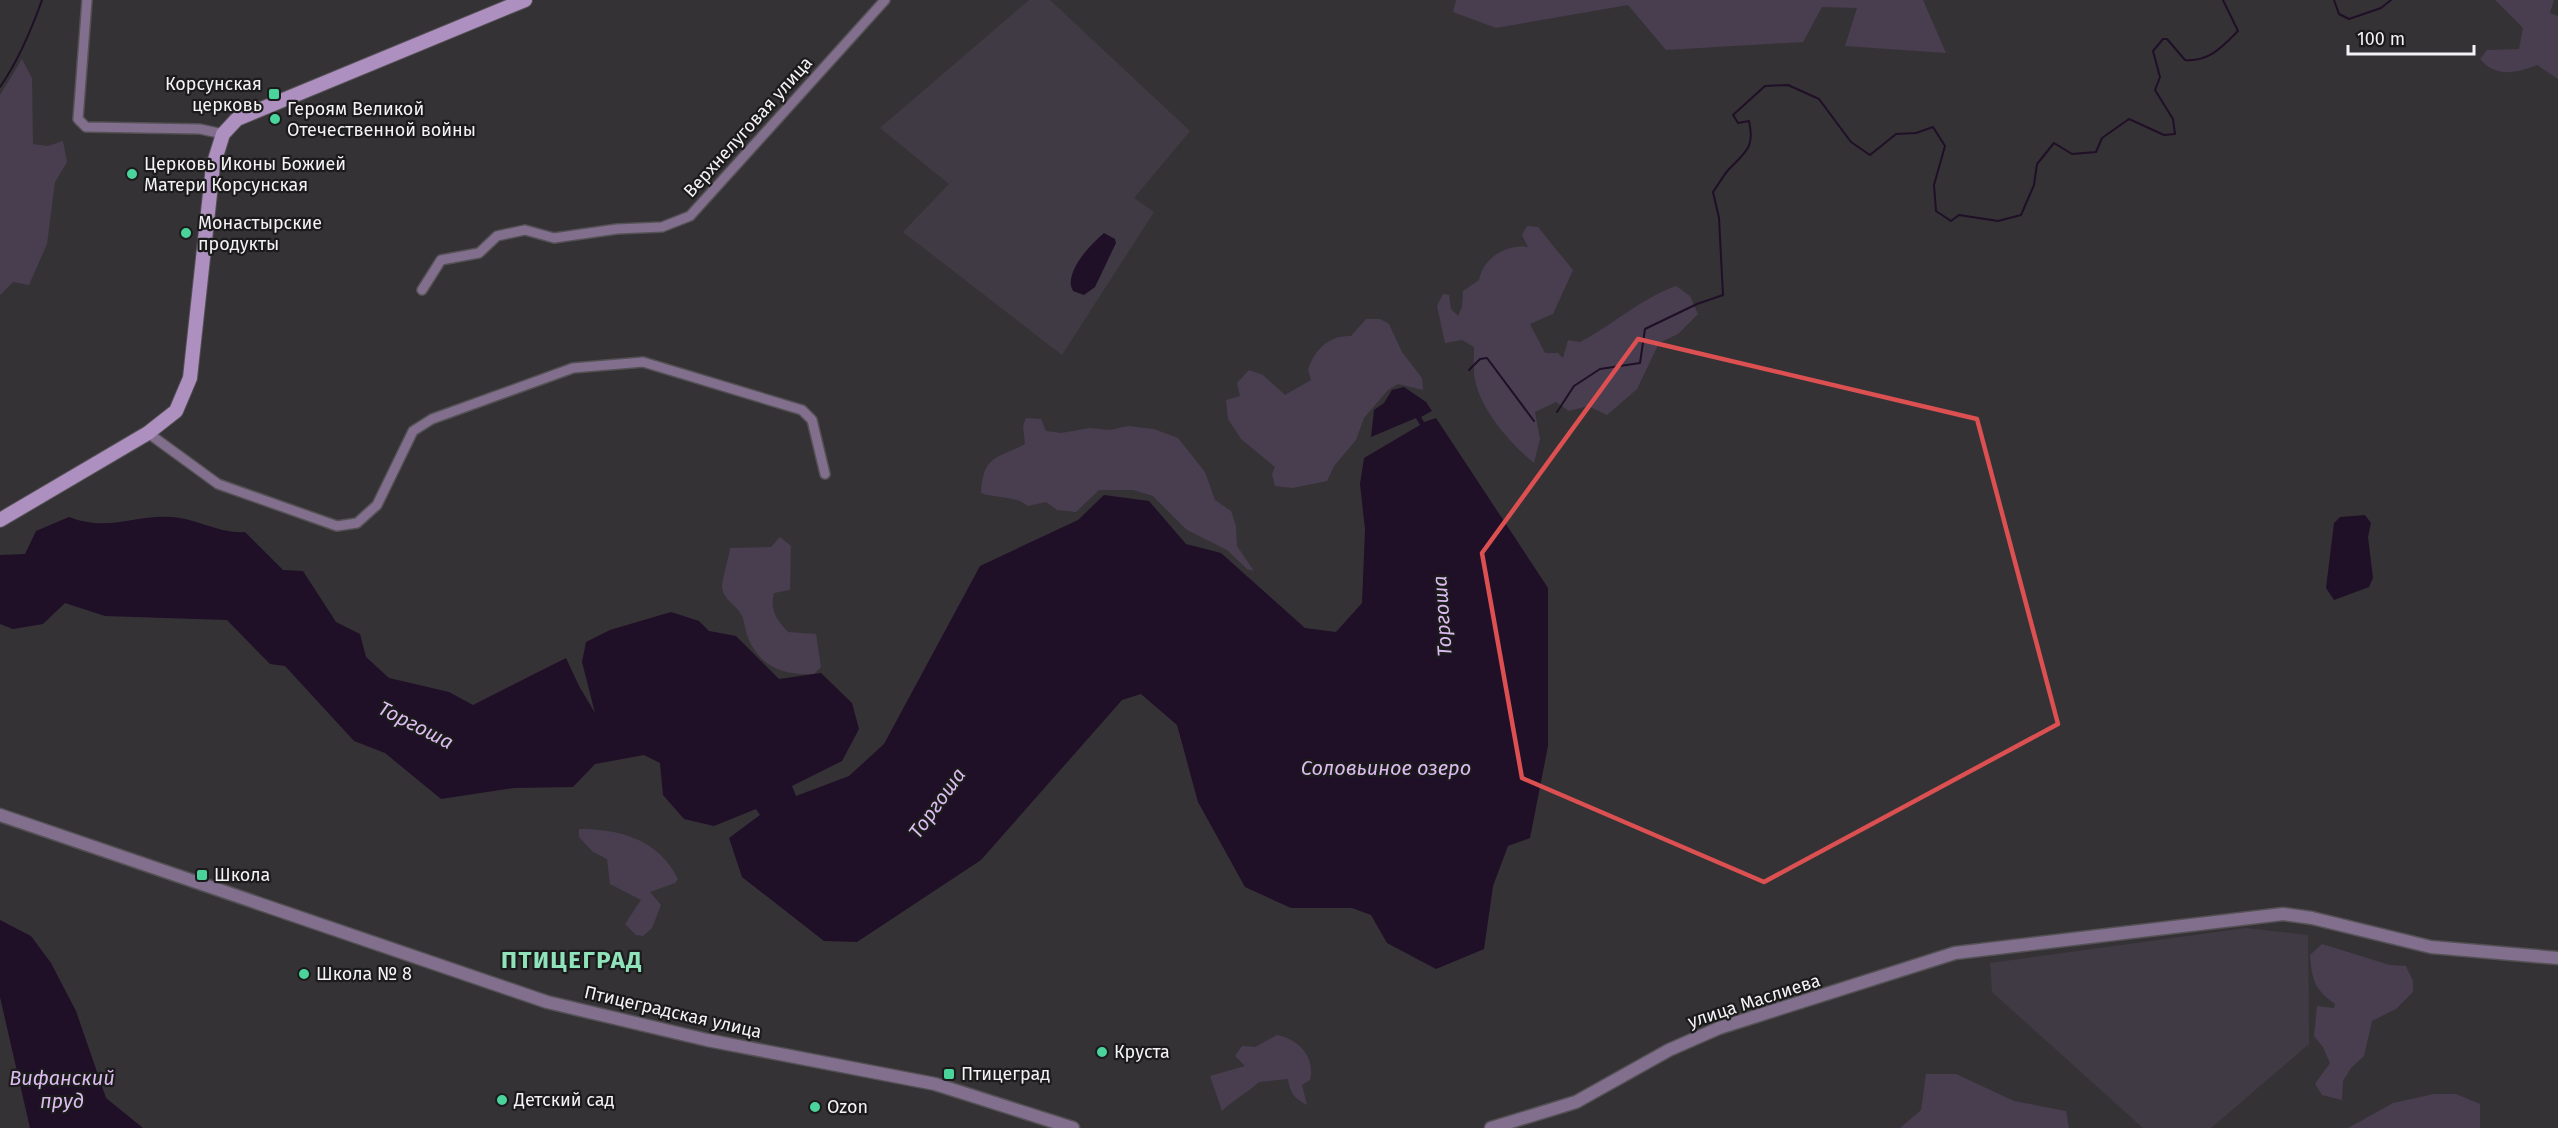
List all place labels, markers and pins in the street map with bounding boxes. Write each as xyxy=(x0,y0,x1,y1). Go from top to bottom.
place label: Корсунская церковь xyxy=(165,73,262,116)
marker: Корсунская церковь xyxy=(267,87,281,101)
place label: Героям Великой Отечественной войны xyxy=(287,98,476,141)
marker: Героям Великой Отечественной войны xyxy=(268,112,282,126)
place label: Церковь Иконы Божией Матери Корсунская xyxy=(144,153,346,196)
marker: Церковь Иконы Божией Матери Корсунская xyxy=(125,167,139,181)
place label: Монастырские продукты xyxy=(198,212,322,255)
marker: Монастырские продукты xyxy=(179,226,193,240)
place label: Школа xyxy=(214,864,270,886)
marker: Школа xyxy=(195,868,209,882)
place label: Школа № 8 xyxy=(316,963,412,985)
marker: Школа № 8 xyxy=(297,967,311,981)
place label: Круста xyxy=(1114,1041,1170,1063)
marker: Круста xyxy=(1095,1045,1109,1059)
place label: Птицеград xyxy=(961,1063,1050,1085)
marker: Птицеград xyxy=(942,1067,956,1081)
place label: Детский сад xyxy=(513,1089,615,1111)
marker: Детский сад xyxy=(495,1093,509,1107)
place label: Ozon xyxy=(827,1096,868,1118)
marker: Ozon xyxy=(808,1100,822,1114)

